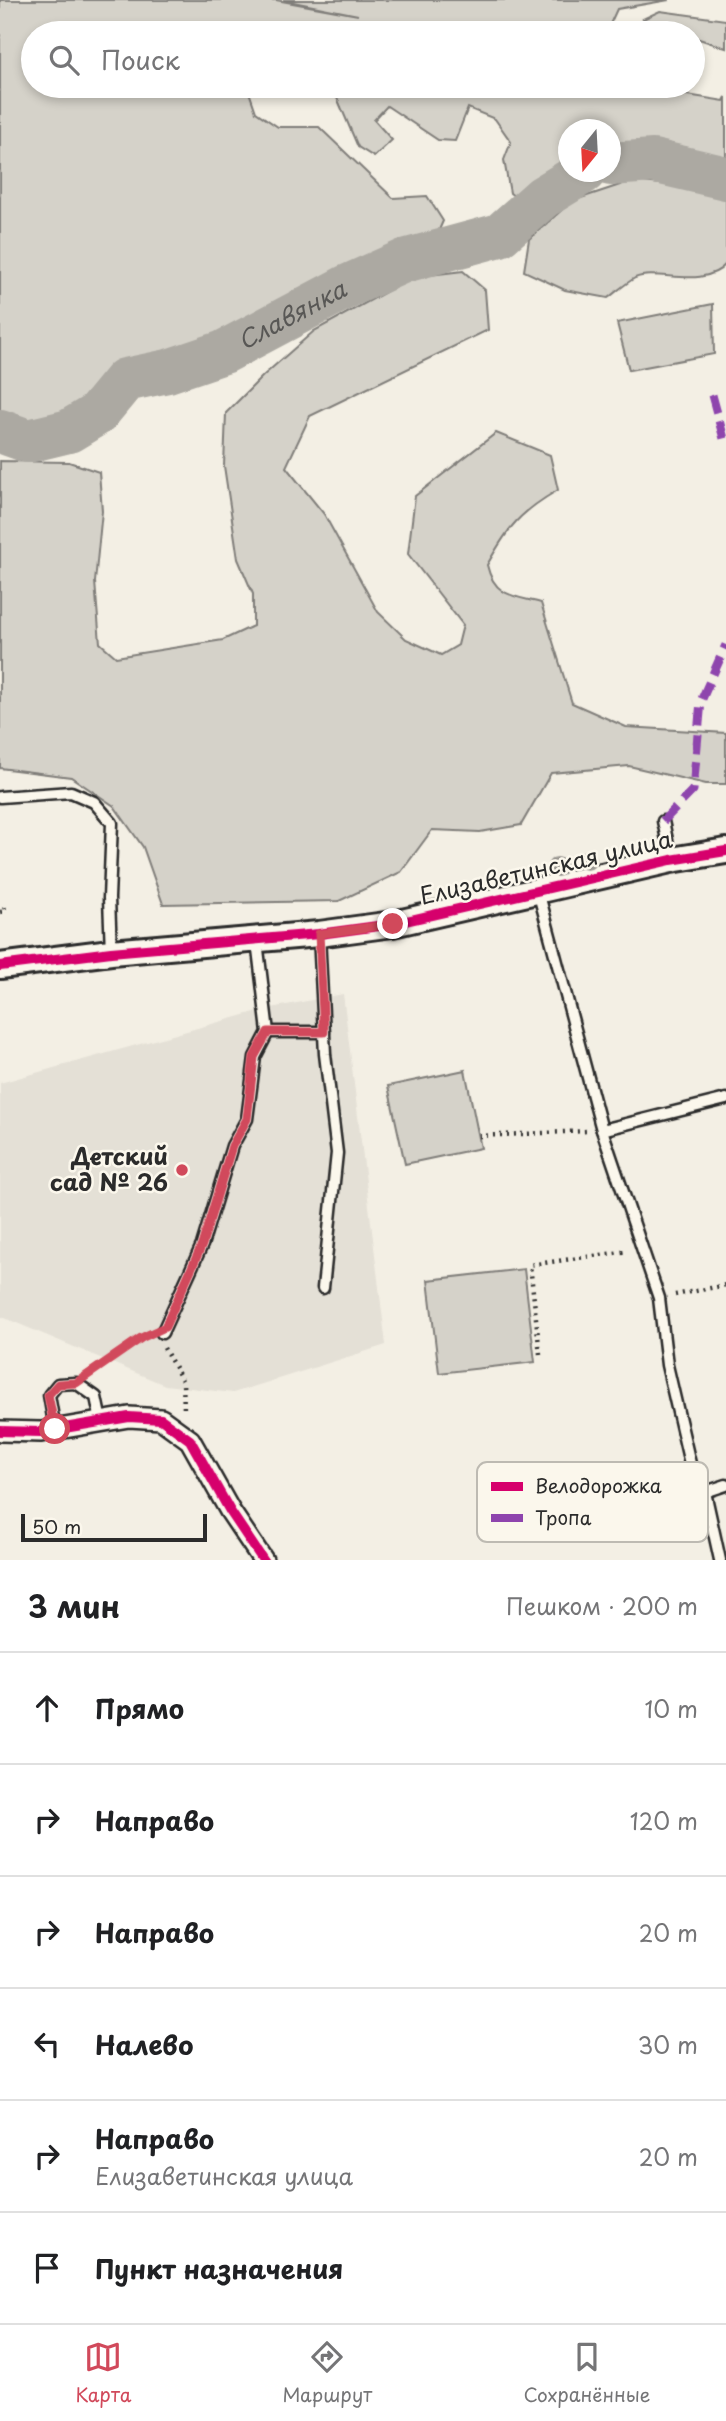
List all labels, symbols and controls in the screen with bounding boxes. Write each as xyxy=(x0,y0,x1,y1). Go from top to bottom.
search box xyxy=(21,21,705,98)
text: Поиск xyxy=(101,40,180,79)
icon: search xyxy=(45,41,83,79)
north arrow xyxy=(558,119,621,182)
water label: Славянка xyxy=(231,270,353,358)
street label: Елизаветинская улица xyxy=(416,820,676,913)
route end xyxy=(377,908,408,939)
place label: Детский сад № 26 xyxy=(50,1138,168,1199)
marker: Детский сад № 26 xyxy=(174,1162,190,1178)
route start xyxy=(39,1413,70,1444)
legend xyxy=(477,1462,708,1542)
text: Велодорожка xyxy=(535,1471,662,1499)
text: Тропа xyxy=(535,1503,592,1531)
scale bar xyxy=(21,1511,206,1543)
text: 50 m xyxy=(32,1512,81,1540)
text: 3 мин xyxy=(28,1583,120,1628)
text: Пешком · 200 m xyxy=(506,1588,698,1623)
icon: ahead xyxy=(28,1689,66,1727)
text: Прямо xyxy=(95,1689,184,1728)
text: 10 m xyxy=(644,1691,698,1726)
icon: right xyxy=(28,1801,66,1839)
text: Направо xyxy=(95,1801,214,1840)
text: 120 m xyxy=(630,1803,698,1838)
icon: right xyxy=(28,1913,66,1951)
text: Направо xyxy=(95,1913,214,1952)
text: 20 m xyxy=(639,1915,698,1950)
icon: left xyxy=(28,2025,66,2063)
text: Налево xyxy=(95,2025,193,2064)
text: 30 m xyxy=(637,2027,698,2062)
text: Направо xyxy=(95,2119,214,2158)
icon: right xyxy=(28,2137,66,2175)
text: 20 m xyxy=(639,2139,698,2174)
text: Елизаветинская улица xyxy=(95,2158,353,2193)
icon: arrive xyxy=(28,2249,66,2287)
text: Пункт назначения xyxy=(95,2249,343,2288)
tab: Карта xyxy=(76,2338,131,2408)
tab: Маршрут xyxy=(282,2338,372,2408)
tab: Сохранённые xyxy=(523,2338,650,2408)

